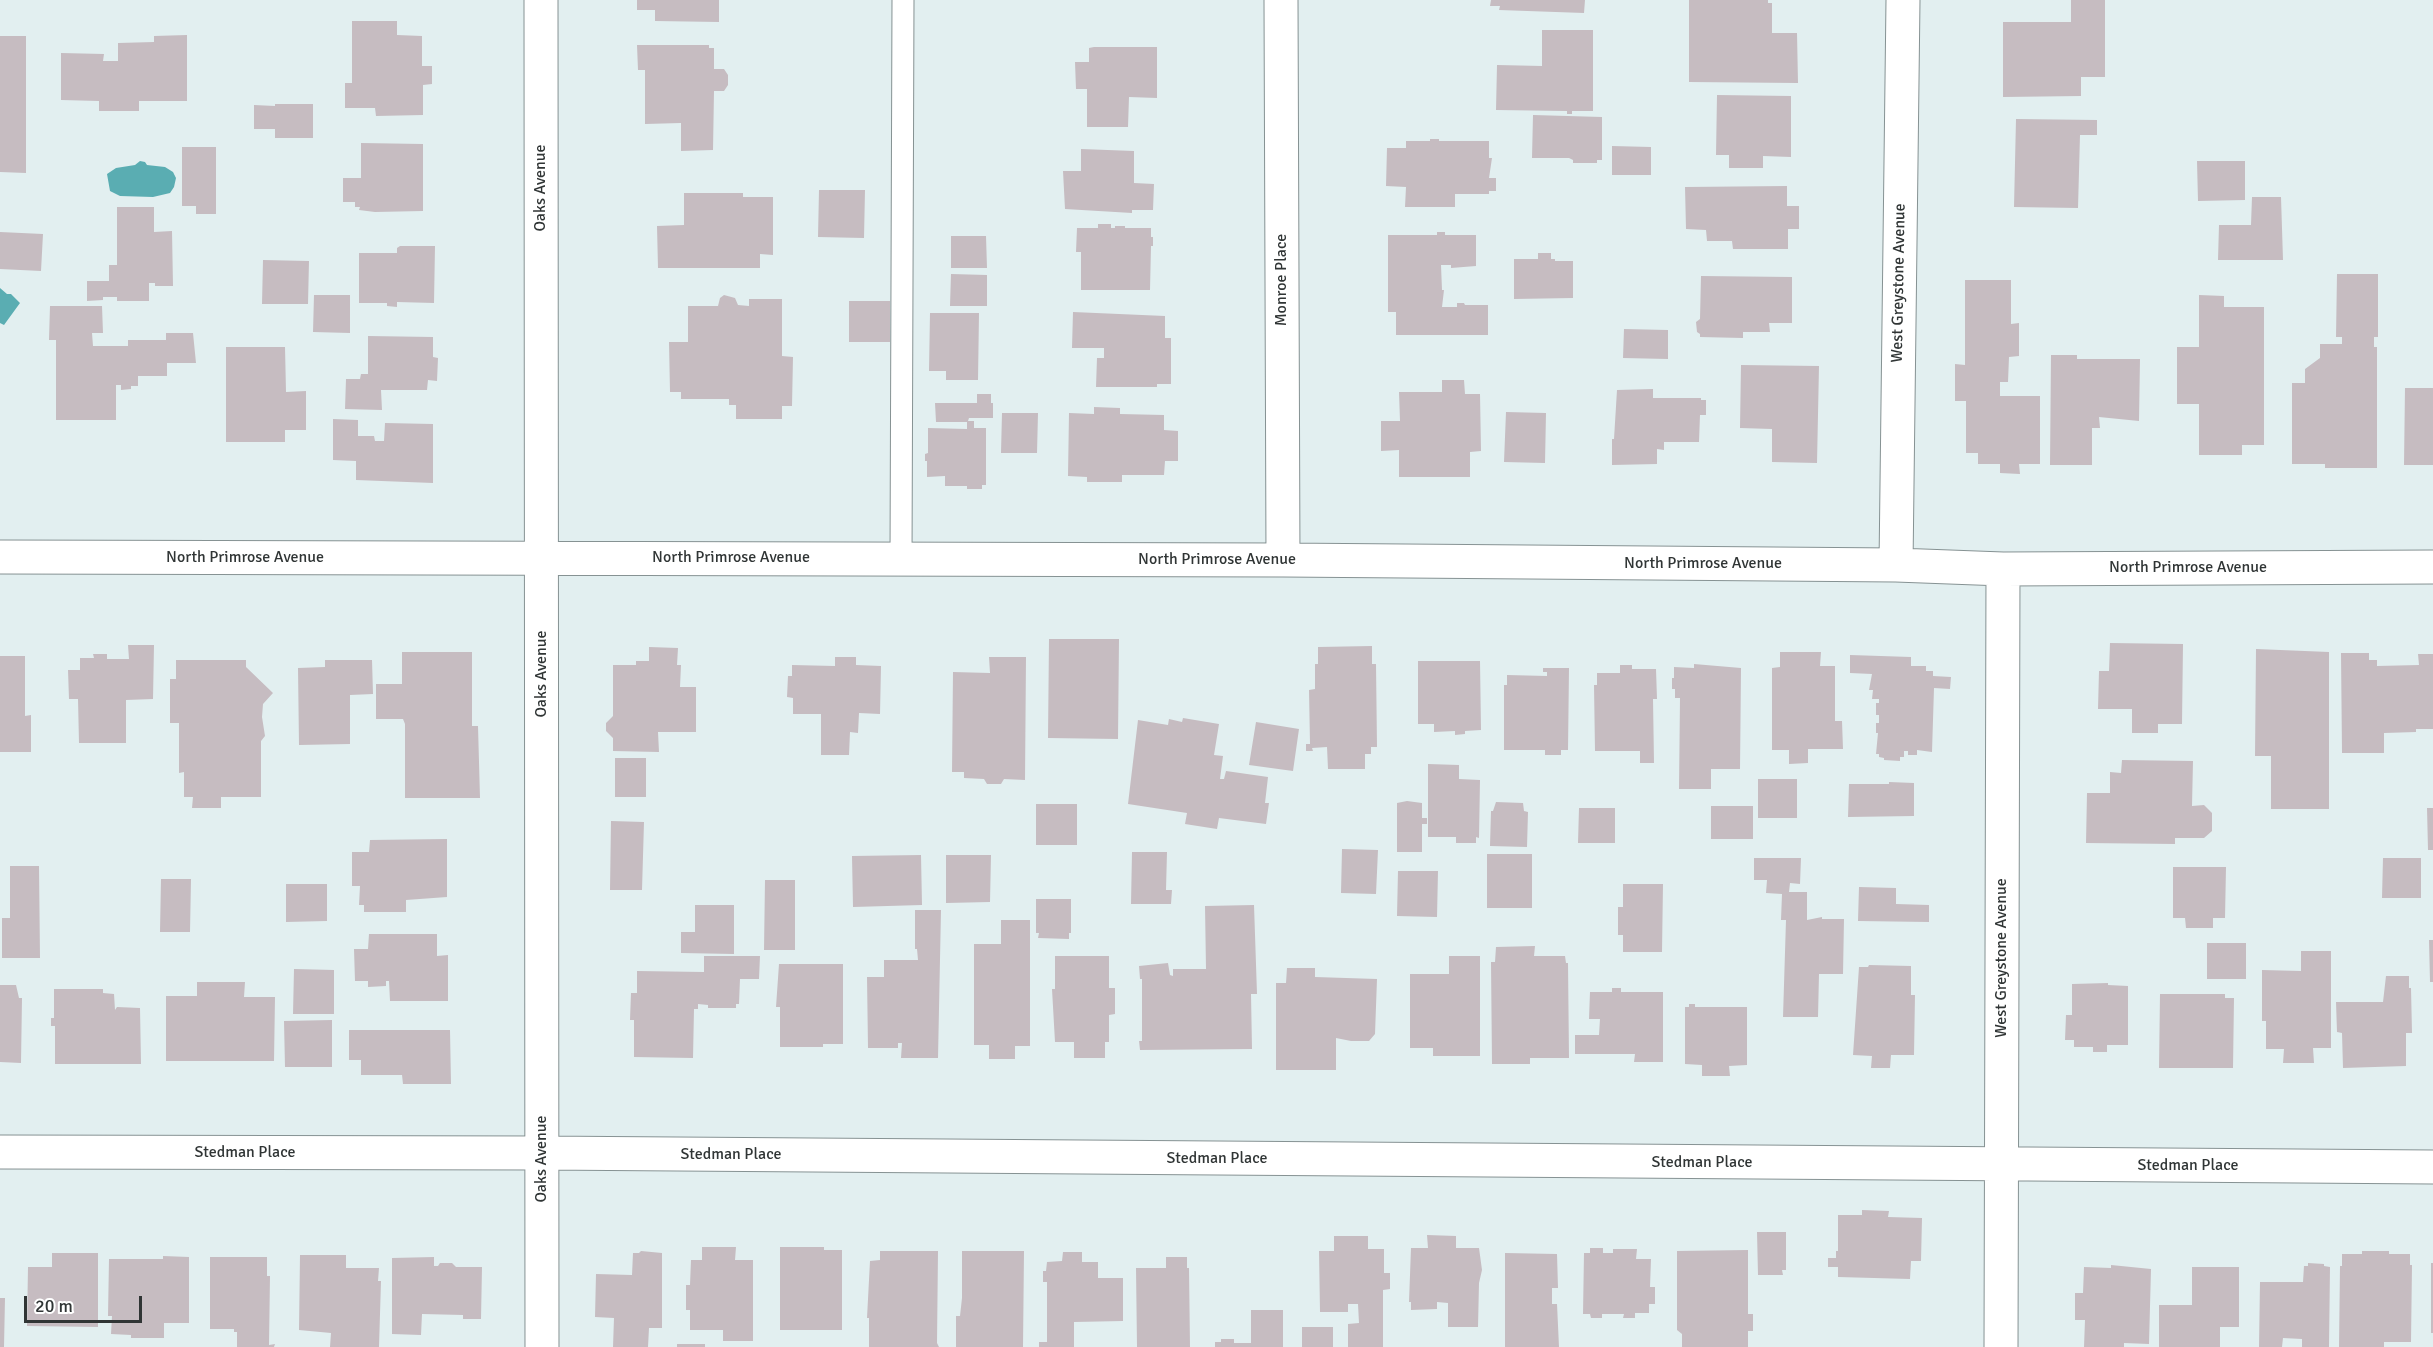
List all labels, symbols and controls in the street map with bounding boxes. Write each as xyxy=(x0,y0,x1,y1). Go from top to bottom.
street label: Oaks Avenue xyxy=(531,144,551,232)
street label: West Greystone Avenue xyxy=(1888,203,1910,363)
street label: Monroe Place xyxy=(1272,234,1292,326)
street label: North Primrose Avenue xyxy=(166,548,324,568)
street label: North Primrose Avenue xyxy=(652,548,810,568)
street label: North Primrose Avenue xyxy=(1138,550,1296,570)
street label: North Primrose Avenue xyxy=(1624,554,1782,574)
street label: North Primrose Avenue xyxy=(2109,558,2267,578)
street label: Oaks Avenue xyxy=(532,630,552,718)
street label: West Greystone Avenue xyxy=(1992,878,2012,1038)
street label: Oaks Avenue xyxy=(532,1115,552,1203)
street label: Stedman Place xyxy=(194,1143,296,1163)
street label: Stedman Place xyxy=(680,1145,782,1165)
street label: Stedman Place xyxy=(1166,1149,1268,1169)
street label: Stedman Place xyxy=(1651,1153,1753,1173)
street label: Stedman Place xyxy=(2137,1156,2239,1176)
scale bar xyxy=(27,1284,146,1322)
text: 20 m xyxy=(35,1295,73,1317)

